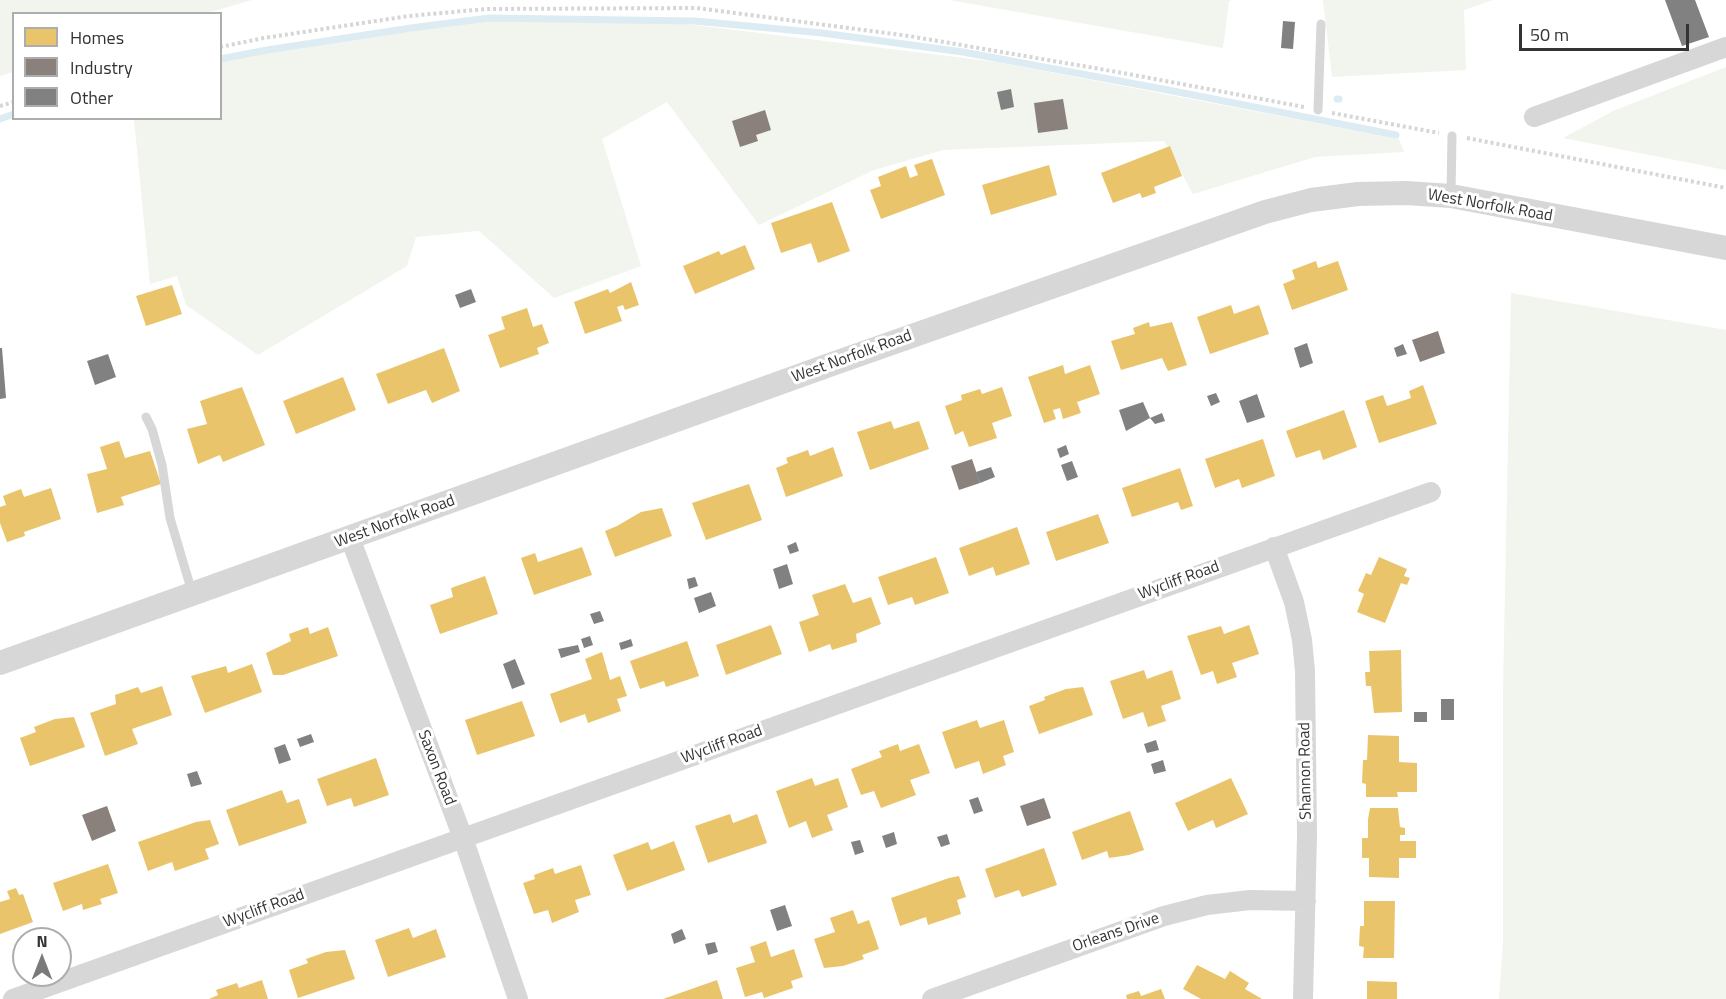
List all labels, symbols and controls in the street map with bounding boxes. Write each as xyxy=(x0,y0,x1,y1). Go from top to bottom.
legend xyxy=(12,12,222,120)
scale bar xyxy=(1522,12,1692,50)
text: 50 m xyxy=(1530,21,1569,48)
text: Homes xyxy=(70,24,124,51)
text: Industry xyxy=(70,54,133,81)
text: Other xyxy=(70,84,113,111)
street label: West Norfolk Road xyxy=(1426,186,1554,226)
street label: West Norfolk Road xyxy=(789,326,915,388)
street label: West Norfolk Road xyxy=(332,491,458,553)
street label: Wycliff Road xyxy=(1136,557,1222,605)
street label: Wycliff Road xyxy=(679,721,765,769)
street label: Shannon Road xyxy=(1296,722,1316,820)
street label: Saxon Road xyxy=(413,728,459,808)
street label: Wycliff Road xyxy=(221,885,307,933)
street label: Orleans Drive xyxy=(1070,909,1162,957)
north arrow xyxy=(12,927,72,987)
text: N xyxy=(36,929,48,953)

